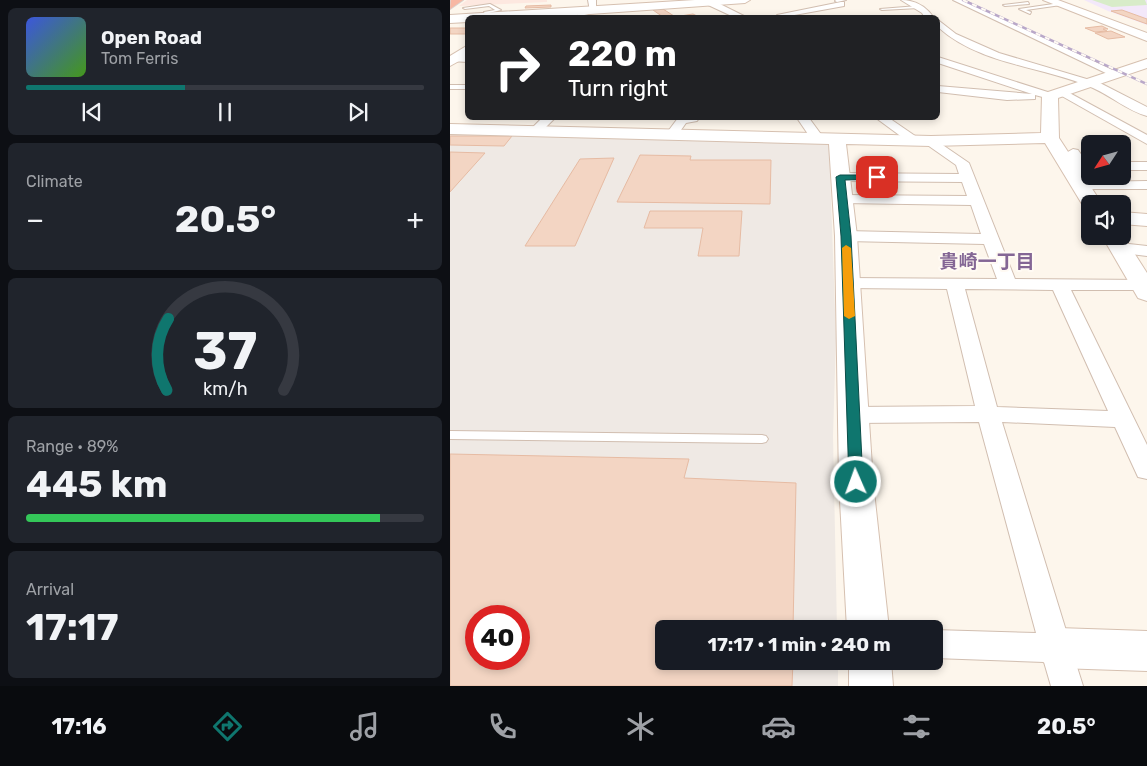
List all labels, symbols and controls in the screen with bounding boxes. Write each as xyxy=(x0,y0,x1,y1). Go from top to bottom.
text: Open Road xyxy=(101,26,202,49)
text: 220 m xyxy=(568,33,677,75)
icon: right xyxy=(485,35,550,100)
text: Tom Ferris xyxy=(101,49,178,68)
text: Turn right xyxy=(568,75,668,102)
icon: previous xyxy=(78,98,106,126)
icon: pause xyxy=(211,98,239,126)
icon: next xyxy=(344,98,372,126)
north arrow xyxy=(1081,135,1131,185)
map controls xyxy=(1081,135,1131,245)
pin xyxy=(856,156,898,198)
icon: arrive xyxy=(863,163,891,191)
text: Climate xyxy=(26,172,83,191)
button: sound xyxy=(1081,195,1131,245)
text: 20.5° xyxy=(175,196,276,242)
text: − xyxy=(26,203,44,236)
text: + xyxy=(407,203,424,236)
district label: 貴崎一丁目 xyxy=(939,250,1035,273)
text: 37 xyxy=(193,320,257,382)
text: km/h xyxy=(203,378,247,399)
text: Range · 89% xyxy=(26,437,118,456)
position arrow xyxy=(829,455,881,507)
text: 445 km xyxy=(26,461,168,507)
text: Arrival xyxy=(26,580,74,599)
text: 17:17 xyxy=(26,604,118,650)
speed limit sign: 40 xyxy=(465,605,530,670)
text: 17:17 · 1 min · 240 m xyxy=(707,633,891,656)
icon: directions xyxy=(210,709,245,744)
icon: music xyxy=(347,709,382,744)
icon: phone xyxy=(485,709,520,744)
icon: climate xyxy=(623,709,658,744)
icon: car xyxy=(761,709,796,744)
icon: filters xyxy=(899,709,934,744)
text: 17:16 xyxy=(51,713,107,740)
text: 20.5° xyxy=(1037,713,1096,740)

